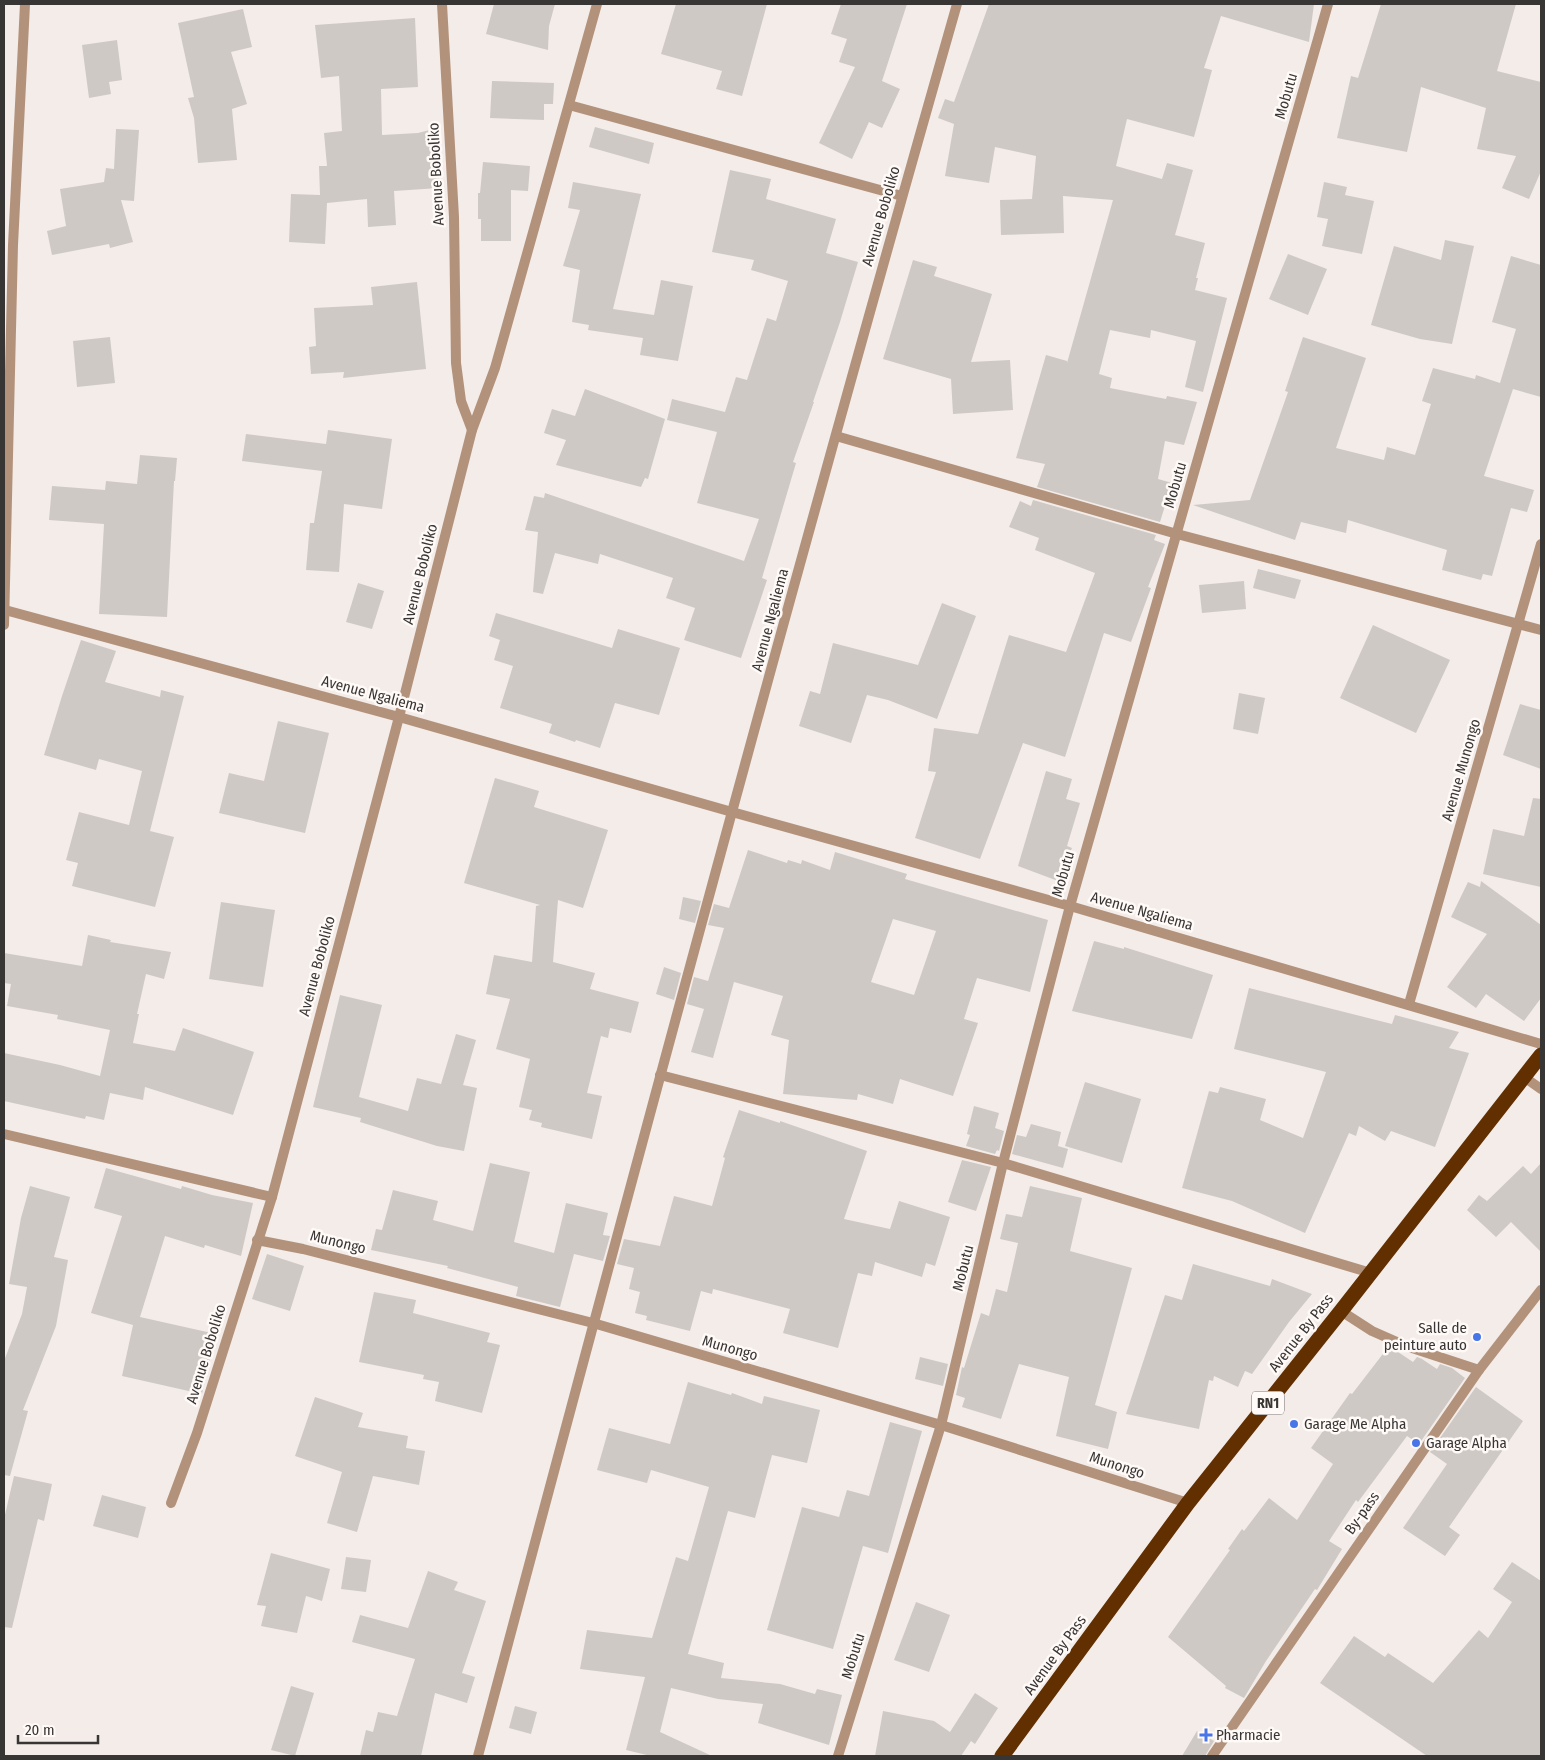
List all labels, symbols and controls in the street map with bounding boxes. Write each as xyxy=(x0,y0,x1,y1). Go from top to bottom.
street label: Mobutu xyxy=(1271,71,1301,121)
street label: Avenue Boboliko xyxy=(424,122,448,226)
street label: Avenue Boboliko xyxy=(858,164,904,268)
street label: Mobutu xyxy=(1160,460,1190,510)
street label: Avenue Boboliko xyxy=(399,522,441,626)
street label: Avenue Ngaliema xyxy=(748,567,792,673)
street label: Avenue Ngaliema xyxy=(320,672,426,716)
street label: Avenue Munongo xyxy=(1438,717,1484,823)
street label: Mobutu xyxy=(1048,849,1078,899)
street label: Avenue Ngaliema xyxy=(1089,888,1195,934)
street label: Avenue Boboliko xyxy=(295,914,339,1018)
street label: Munongo xyxy=(308,1226,368,1258)
street label: Mobutu xyxy=(949,1243,977,1293)
street label: Avenue By Pass xyxy=(1265,1290,1337,1376)
street label: Avenue Boboliko xyxy=(182,1302,230,1406)
place label: Salle de peinture auto xyxy=(1384,1319,1467,1354)
marker: Salle de peinture auto xyxy=(1471,1331,1483,1343)
street label: Munongo xyxy=(700,1332,760,1365)
road number: RN1 xyxy=(1252,1392,1284,1415)
place label: Garage Me Alpha xyxy=(1304,1415,1406,1433)
marker: Garage Me Alpha xyxy=(1288,1418,1300,1430)
place label: Garage Alpha xyxy=(1426,1434,1507,1452)
marker: Garage Alpha xyxy=(1410,1437,1422,1449)
street label: Munongo xyxy=(1087,1448,1147,1482)
street label: By-pass xyxy=(1341,1488,1383,1538)
street label: Avenue By Pass xyxy=(1020,1612,1090,1698)
street label: Mobutu xyxy=(838,1631,868,1681)
scale bar xyxy=(18,1712,98,1744)
text: 20 m xyxy=(25,1721,55,1739)
place label: Pharmacie xyxy=(1216,1726,1281,1744)
marker: Pharmacie xyxy=(1200,1729,1212,1741)

